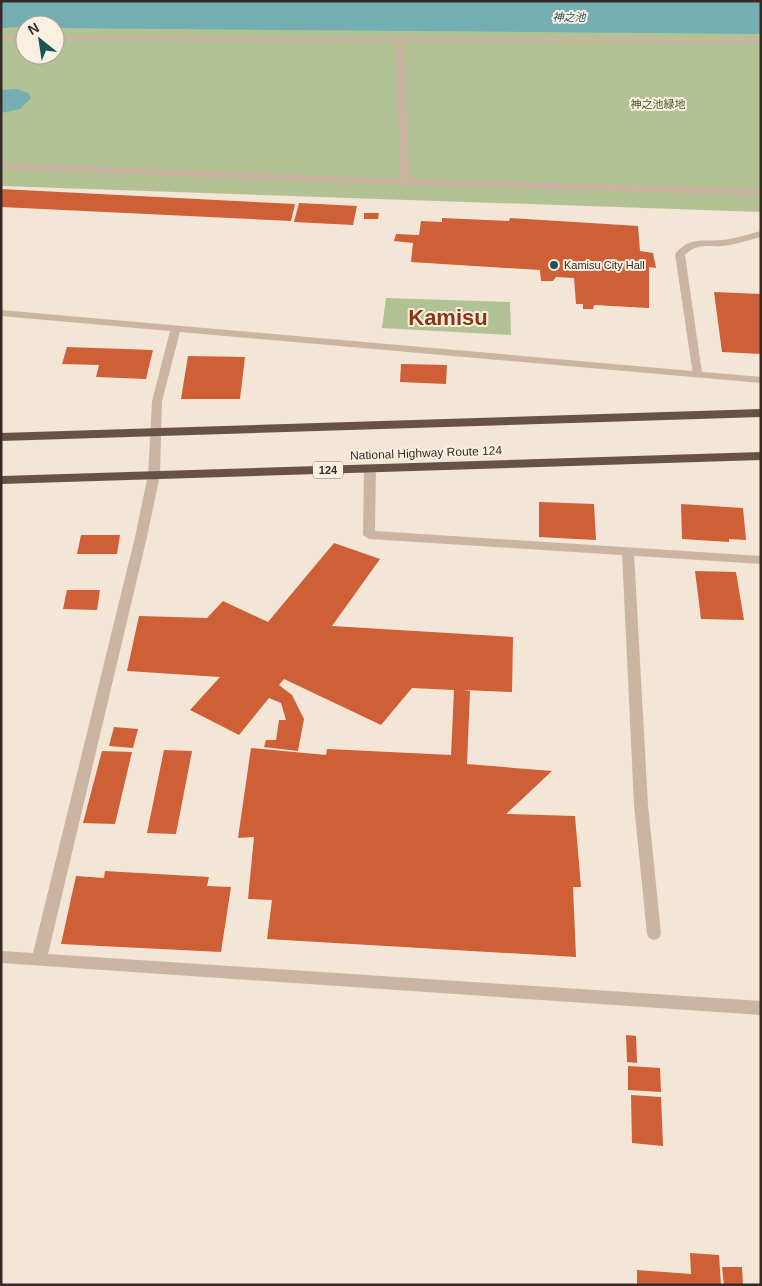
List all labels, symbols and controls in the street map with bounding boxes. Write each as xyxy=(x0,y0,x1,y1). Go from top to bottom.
water label: 神之池 xyxy=(553,11,586,23)
north arrow xyxy=(15,15,65,65)
text: N xyxy=(25,19,42,38)
park label: 神之池緑地 xyxy=(631,98,686,110)
marker: Kamisu City Hall xyxy=(548,259,560,271)
place label: Kamisu City Hall xyxy=(564,259,645,271)
district label: Kamisu xyxy=(408,305,488,330)
street label: National Highway Route 124 xyxy=(350,443,503,463)
road number: 124 xyxy=(313,462,343,478)

